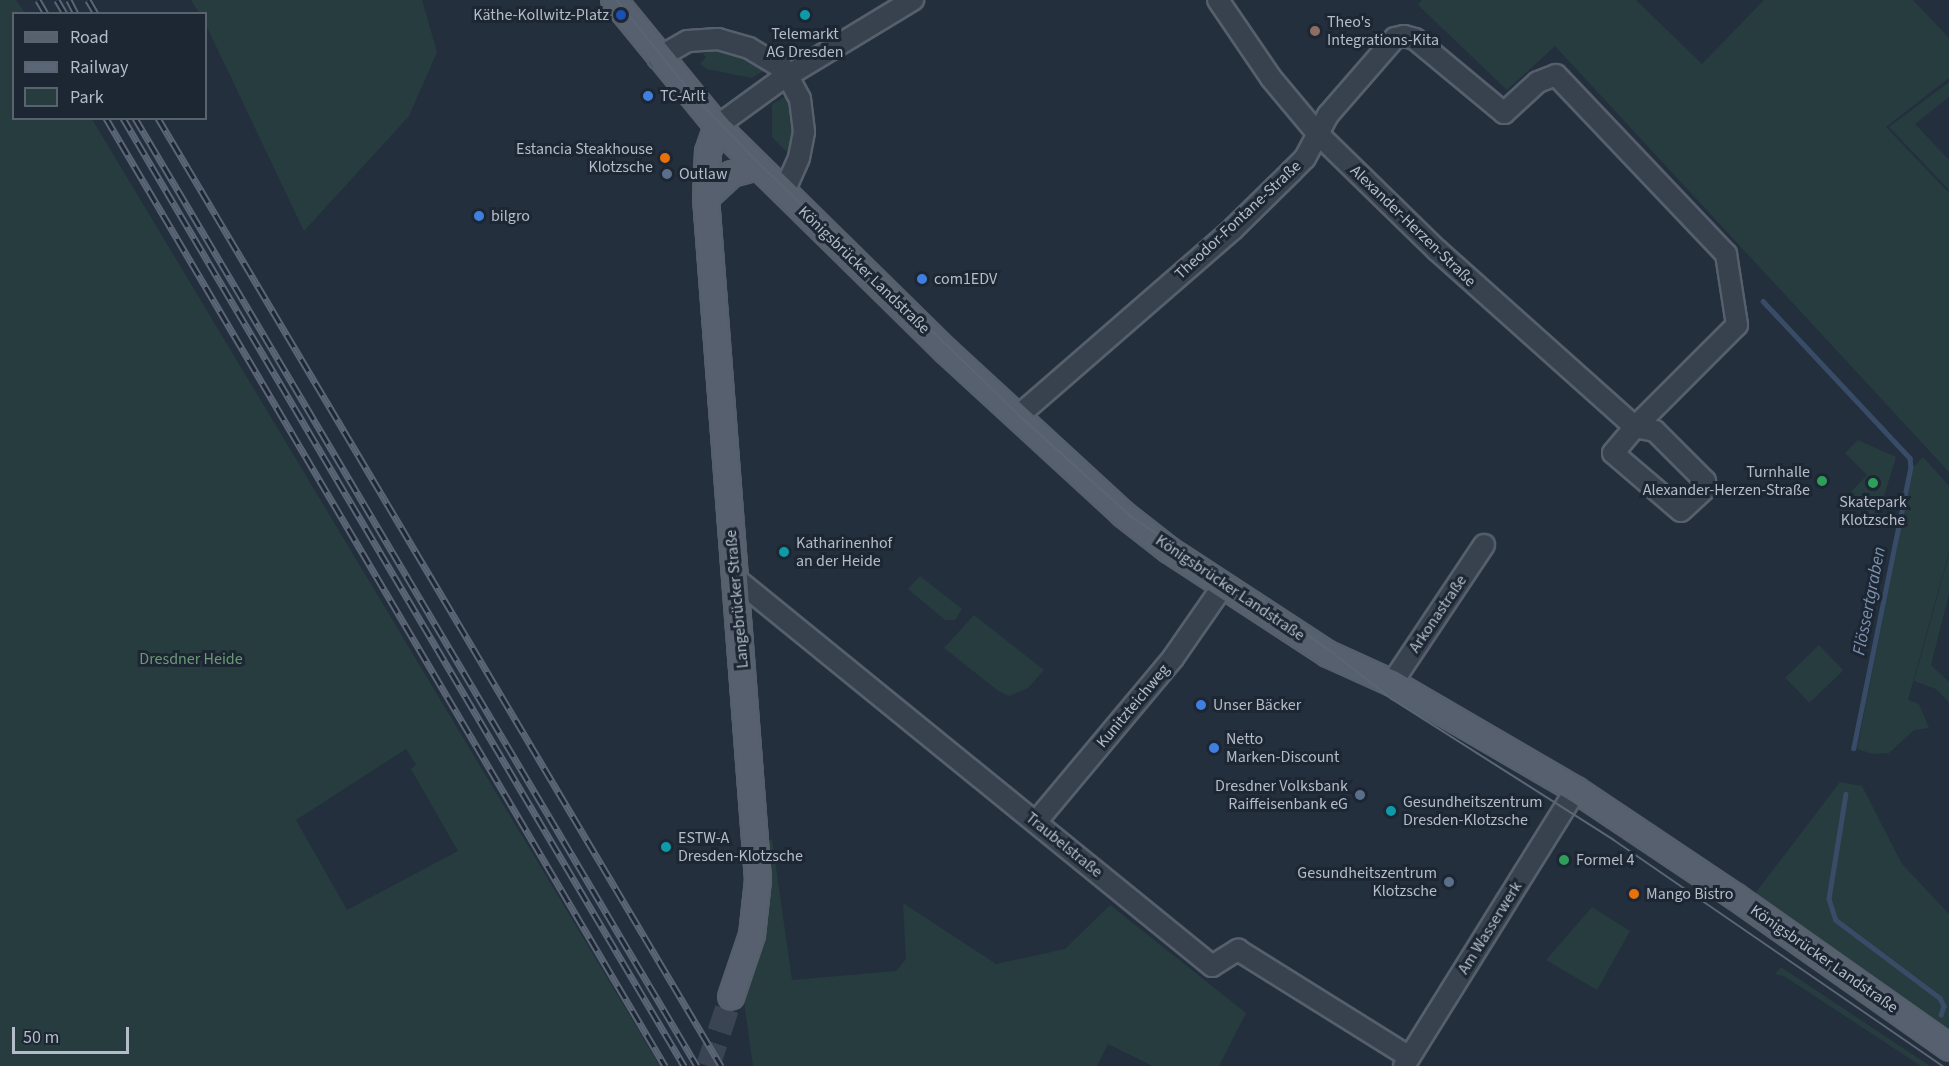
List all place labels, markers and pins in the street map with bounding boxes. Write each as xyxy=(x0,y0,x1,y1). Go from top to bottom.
place label: Käthe-Kollwitz-Platz xyxy=(473,5,609,25)
marker: Käthe-Kollwitz-Platz xyxy=(614,8,628,22)
marker: Telemarkt AG Dresden xyxy=(798,8,812,22)
place label: Theo's Integrations-Kita xyxy=(1327,12,1439,50)
place label: Telemarkt AG Dresden xyxy=(766,24,844,62)
marker: Theo's Integrations-Kita xyxy=(1308,24,1322,38)
place label: TC-Arlt xyxy=(660,86,706,106)
marker: TC-Arlt xyxy=(641,89,655,103)
place label: Estancia Steakhouse Klotzsche xyxy=(516,139,653,177)
marker: Estancia Steakhouse Klotzsche xyxy=(658,151,672,165)
place label: Outlaw xyxy=(679,164,727,184)
marker: Outlaw xyxy=(660,167,674,181)
place label: bilgro xyxy=(491,206,530,226)
marker: bilgro xyxy=(472,209,486,223)
place label: com1EDV xyxy=(934,269,997,289)
marker: com1EDV xyxy=(915,272,929,286)
place label: Turnhalle Alexander-Herzen-Straße xyxy=(1643,462,1810,500)
marker: Turnhalle Alexander-Herzen-Straße xyxy=(1815,474,1829,488)
marker: Skatepark Klotzsche xyxy=(1866,476,1880,490)
place label: Skatepark Klotzsche xyxy=(1839,492,1907,530)
place label: Katharinenhof an der Heide xyxy=(796,533,892,571)
marker: Katharinenhof an der Heide xyxy=(777,545,791,559)
place label: Unser Bäcker xyxy=(1213,695,1301,715)
marker: Unser Bäcker xyxy=(1194,698,1208,712)
place label: Netto Marken-Discount xyxy=(1226,729,1340,767)
marker: Netto Marken-Discount xyxy=(1207,741,1221,755)
place label: Dresdner Volksbank Raiffeisenbank eG xyxy=(1215,776,1348,814)
marker: Dresdner Volksbank Raiffeisenbank eG xyxy=(1353,788,1367,802)
place label: Gesundheitszentrum Dresden-Klotzsche xyxy=(1403,792,1543,830)
marker: Gesundheitszentrum Dresden-Klotzsche xyxy=(1384,804,1398,818)
place label: ESTW-A Dresden-Klotzsche xyxy=(678,828,803,866)
marker: ESTW-A Dresden-Klotzsche xyxy=(659,840,673,854)
place label: Formel 4 xyxy=(1576,850,1634,870)
marker: Formel 4 xyxy=(1557,853,1571,867)
place label: Gesundheitszentrum Klotzsche xyxy=(1297,863,1437,901)
marker: Gesundheitszentrum Klotzsche xyxy=(1442,875,1456,889)
place label: Mango Bistro xyxy=(1646,884,1733,904)
marker: Mango Bistro xyxy=(1627,887,1641,901)

